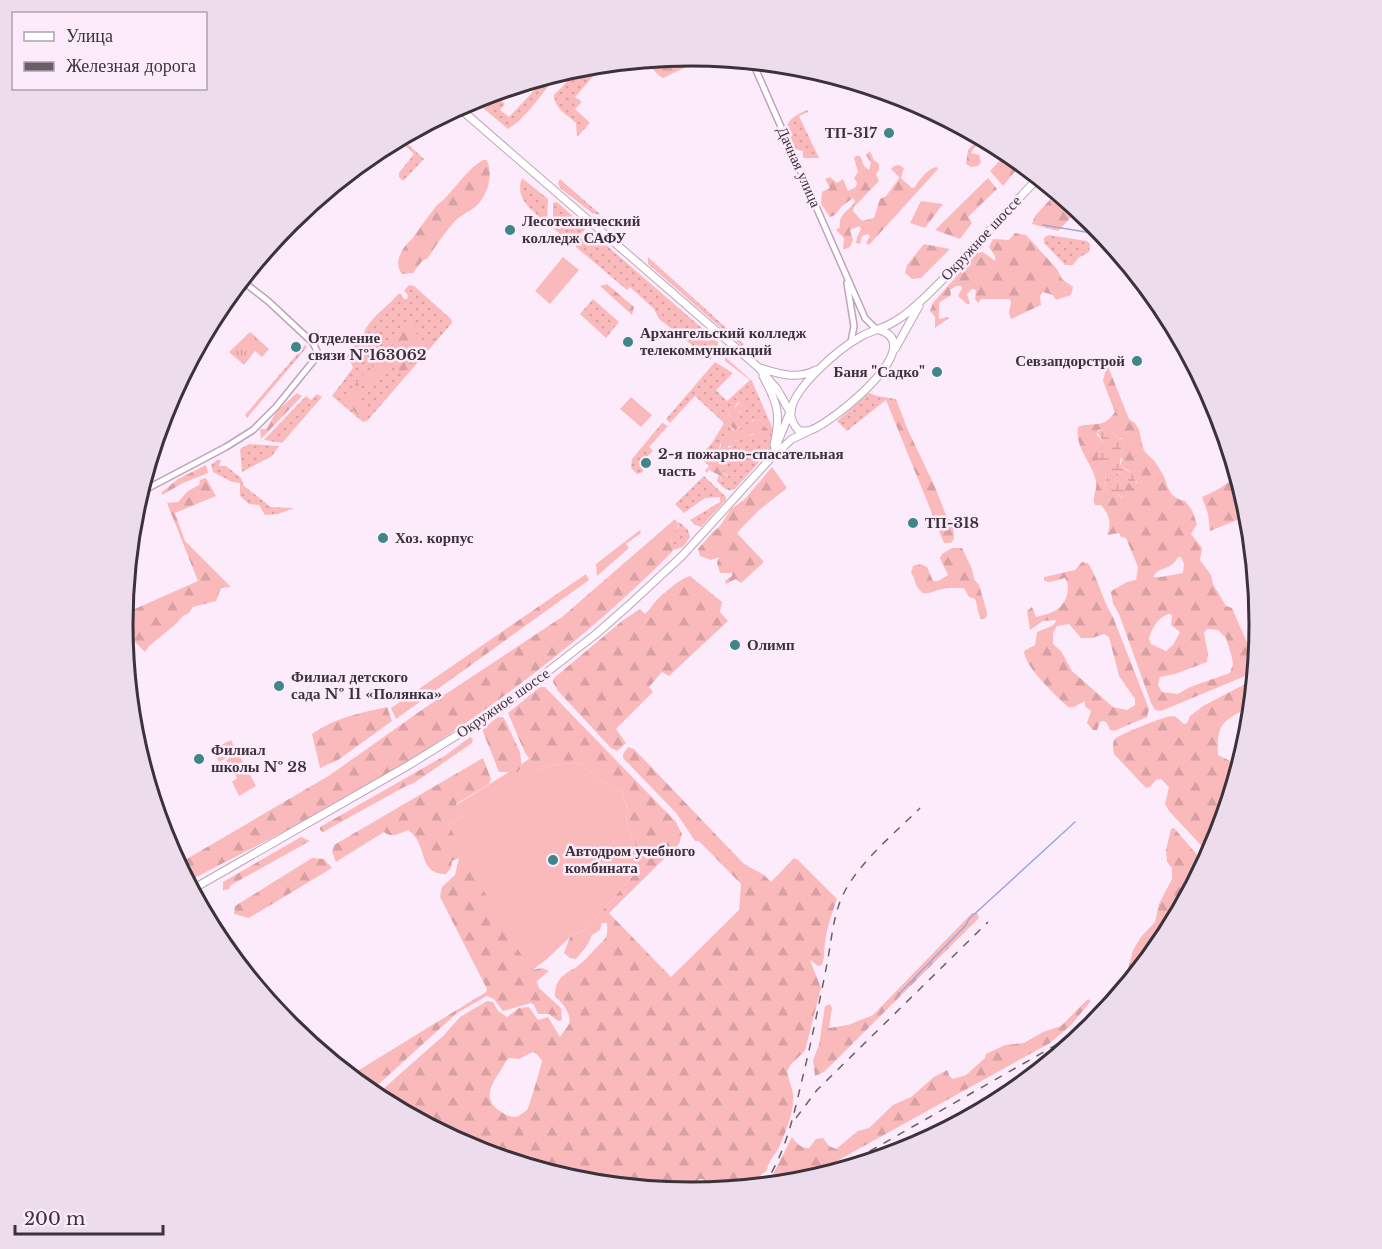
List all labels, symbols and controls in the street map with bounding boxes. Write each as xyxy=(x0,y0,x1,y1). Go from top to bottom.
legend xyxy=(12,12,207,90)
text: Улица xyxy=(66,25,113,47)
text: Железная дорога xyxy=(66,55,196,77)
street label: Дачная улица xyxy=(773,123,826,211)
place label: ТП-317 xyxy=(825,123,877,142)
marker: ТП-317 xyxy=(882,126,896,140)
street label: Окружное шоссе xyxy=(936,191,1025,284)
place label: Лесотехнический колледж САФУ xyxy=(522,211,641,247)
marker: Лесотехнический колледж САФУ xyxy=(503,223,517,237)
place label: Архангельский колледж телекоммуникаций xyxy=(640,323,806,359)
place label: Отделение связи №163062 xyxy=(308,328,427,364)
marker: Архангельский колледж телекоммуникаций xyxy=(621,335,635,349)
marker: Отделение связи №163062 xyxy=(289,340,303,354)
place label: Севзапдорстрой xyxy=(1015,351,1125,370)
marker: Севзапдорстрой xyxy=(1130,354,1144,368)
place label: Баня "Садко" xyxy=(834,362,925,381)
marker: Баня "Садко" xyxy=(930,365,944,379)
place label: 2-я пожарно-спасательная часть xyxy=(658,444,844,480)
marker: 2-я пожарно-спасательная часть xyxy=(639,456,653,470)
place label: ТП-318 xyxy=(925,513,979,532)
marker: ТП-318 xyxy=(906,516,920,530)
place label: Хоз. корпус xyxy=(395,528,474,547)
marker: Хоз. корпус xyxy=(376,531,390,545)
place label: Олимп xyxy=(747,635,795,654)
marker: Олимп xyxy=(728,638,742,652)
street label: Окружное шоссе xyxy=(452,663,553,742)
place label: Филиал детского сада № 11 «Полянка» xyxy=(291,667,442,703)
marker: Филиал детского сада № 11 «Полянка» xyxy=(272,679,286,693)
place label: Филиал школы № 28 xyxy=(211,740,307,776)
marker: Филиал школы № 28 xyxy=(192,752,206,766)
place label: Автодром учебного комбината xyxy=(565,841,695,877)
marker: Автодром учебного комбината xyxy=(546,853,560,867)
scale bar xyxy=(15,1198,164,1236)
text: 200 m xyxy=(24,1208,85,1230)

